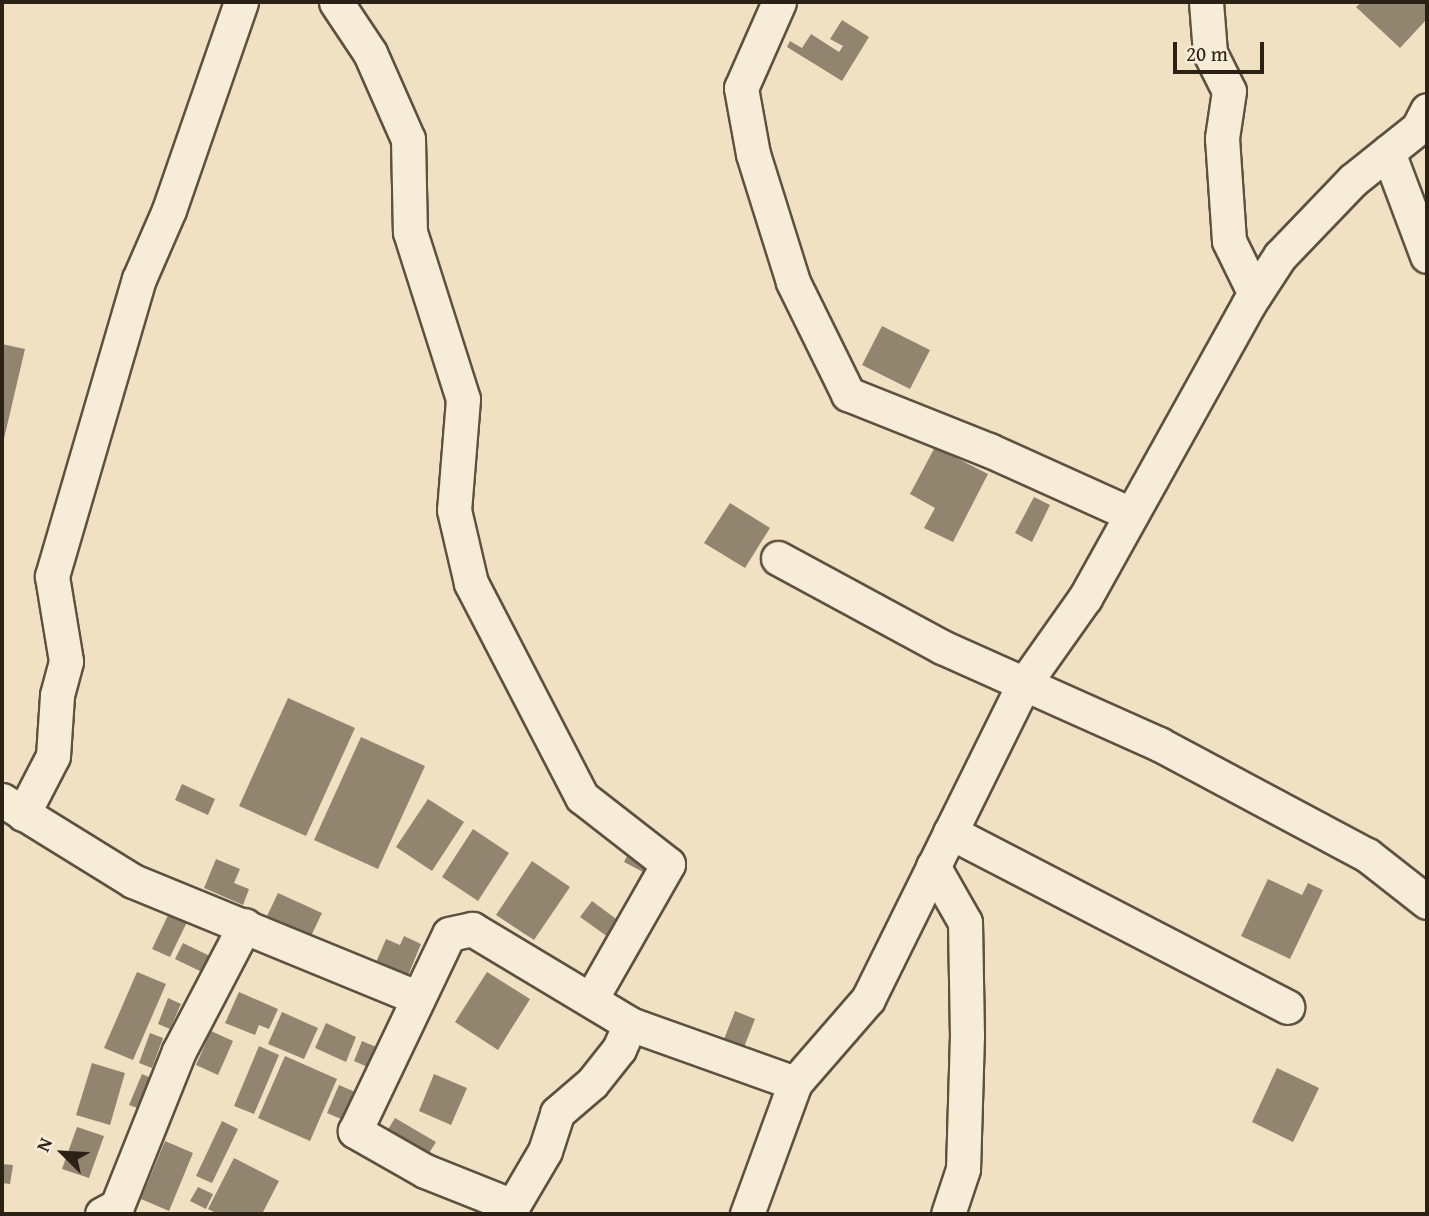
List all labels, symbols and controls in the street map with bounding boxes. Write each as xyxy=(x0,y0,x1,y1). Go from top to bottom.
scale bar xyxy=(1177,28,1268,72)
text: 20 m xyxy=(1186,38,1228,69)
north arrow xyxy=(28,1118,98,1188)
text: N xyxy=(28,1133,59,1156)

